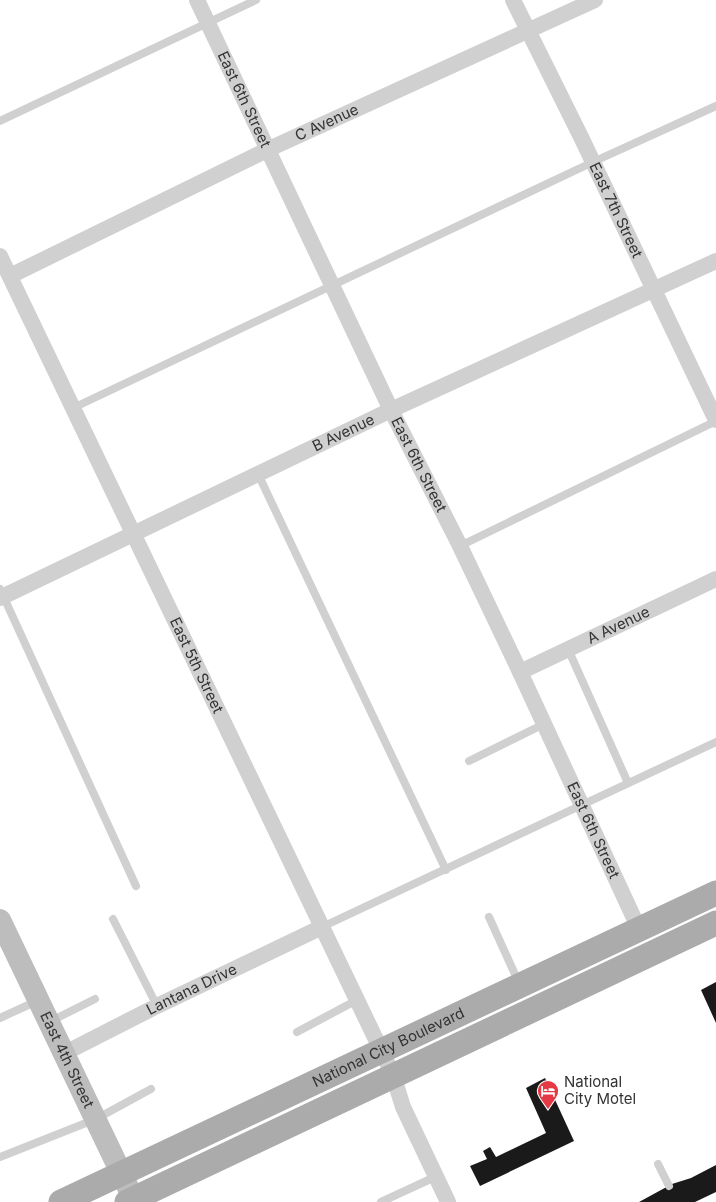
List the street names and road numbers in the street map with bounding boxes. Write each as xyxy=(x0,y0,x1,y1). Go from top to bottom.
street label: East 6th Street xyxy=(214,48,275,150)
street label: C Avenue xyxy=(292,99,361,145)
street label: East 7th Street xyxy=(586,159,647,261)
street label: B Avenue xyxy=(309,409,377,455)
street label: East 6th Street xyxy=(387,414,451,515)
street label: A Avenue xyxy=(584,602,653,648)
street label: East 5th Street xyxy=(166,614,228,716)
street label: East 6th Street xyxy=(563,779,624,881)
street label: Lantana Drive xyxy=(143,959,240,1019)
street label: National City Boulevard xyxy=(309,1003,467,1091)
street label: East 4th Street xyxy=(36,1008,99,1111)

